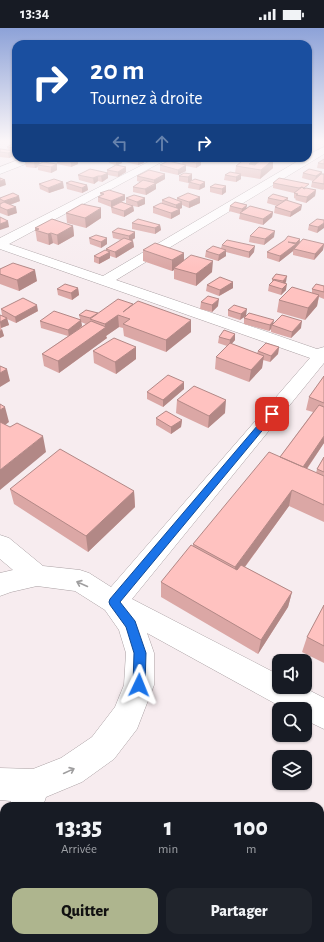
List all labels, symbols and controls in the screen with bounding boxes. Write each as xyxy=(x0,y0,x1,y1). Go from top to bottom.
text: 13:34 xyxy=(20,6,49,21)
icon: right xyxy=(24,56,76,108)
text: 20 m xyxy=(90,57,145,85)
text: Tournez à droite xyxy=(90,90,203,108)
icon: left xyxy=(109,132,131,154)
icon: ahead xyxy=(151,132,173,154)
icon: right xyxy=(193,132,215,154)
pin xyxy=(255,397,289,431)
icon: arrive xyxy=(261,403,283,425)
one-way arrow xyxy=(76,580,88,587)
map controls xyxy=(272,654,312,790)
button: sound xyxy=(272,654,312,694)
position arrow xyxy=(118,664,160,706)
button: search xyxy=(272,702,312,742)
button: layers xyxy=(272,750,312,790)
one-way arrow xyxy=(63,767,75,774)
text: 13:35 xyxy=(56,816,102,840)
text: 1 xyxy=(164,816,173,840)
text: 100 xyxy=(234,816,268,840)
text: Arrivée xyxy=(61,843,97,856)
text: min xyxy=(158,843,178,856)
text: m xyxy=(246,843,256,856)
button: Quitter xyxy=(12,888,158,934)
button: Partager xyxy=(166,888,312,934)

